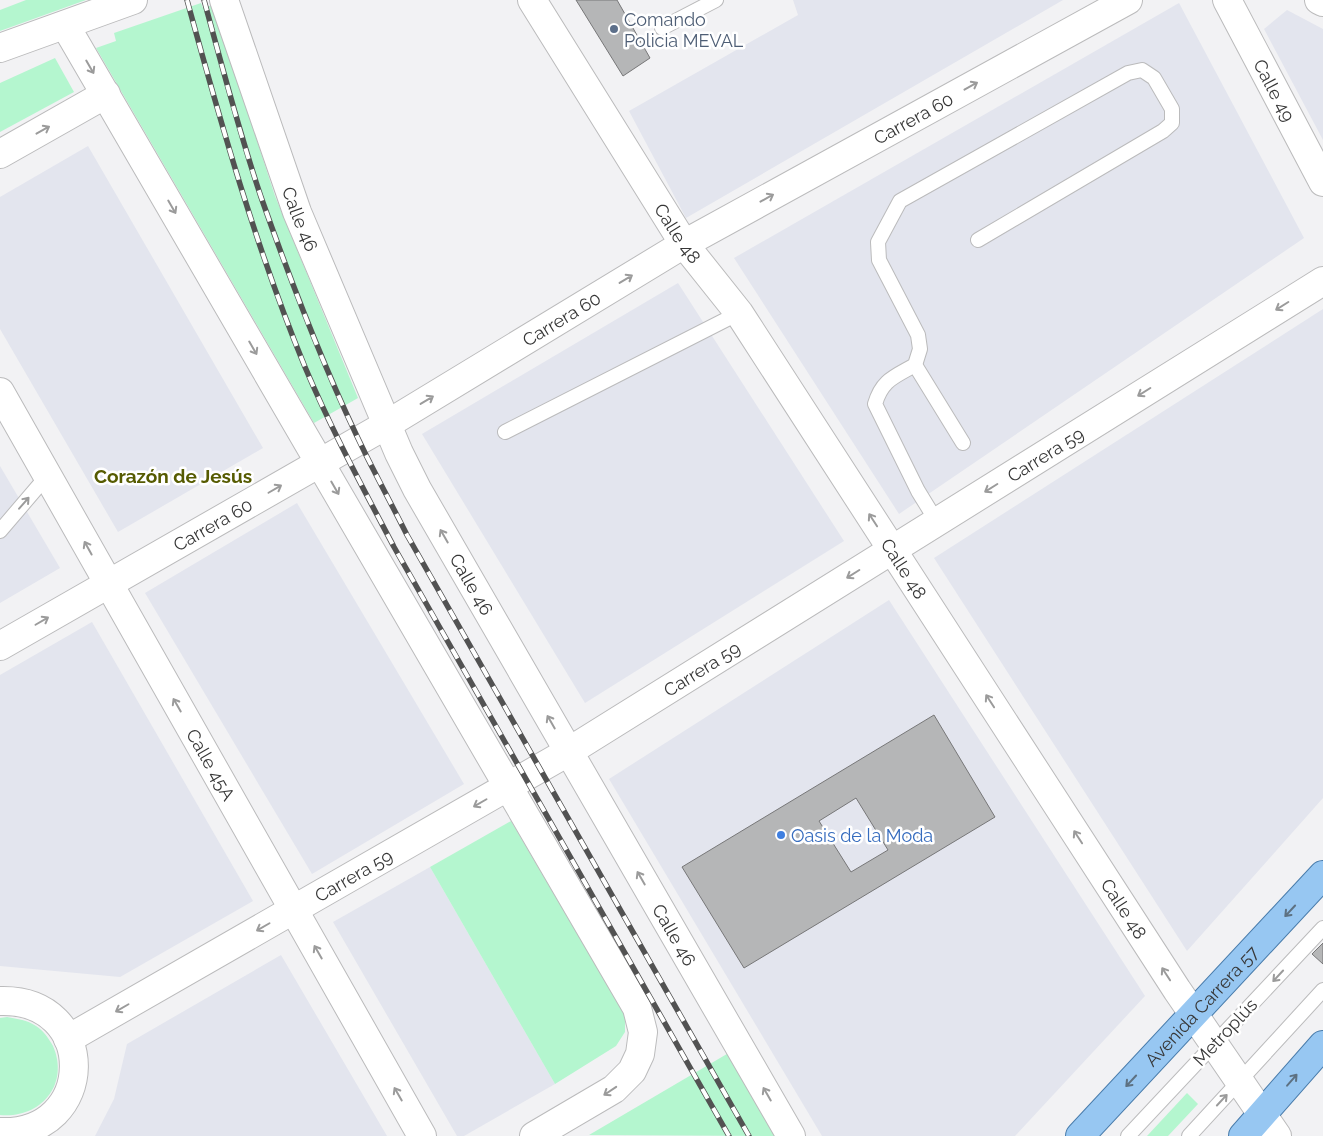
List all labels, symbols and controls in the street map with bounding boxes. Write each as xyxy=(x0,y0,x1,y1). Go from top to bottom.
place label: Comando Policia MEVAL xyxy=(624,9,744,51)
marker: Comando Policia MEVAL xyxy=(608,23,620,35)
street label: Calle 49 xyxy=(1250,55,1300,125)
one-way arrow xyxy=(85,59,95,74)
one-way arrow xyxy=(963,81,978,91)
street label: Carrera 60 xyxy=(870,88,957,148)
one-way arrow xyxy=(35,124,49,134)
street label: Calle 46 xyxy=(279,184,323,255)
one-way arrow xyxy=(759,193,774,203)
street label: Calle 48 xyxy=(651,199,706,267)
one-way arrow xyxy=(167,200,177,214)
one-way arrow xyxy=(619,274,633,284)
street label: Carrera 60 xyxy=(518,287,604,350)
one-way arrow xyxy=(1275,302,1289,312)
one-way arrow xyxy=(249,340,259,355)
one-way arrow xyxy=(1137,388,1151,398)
one-way arrow xyxy=(420,394,434,404)
street label: Carrera 59 xyxy=(1003,423,1087,486)
district label: Corazón de Jesús xyxy=(94,465,252,487)
one-way arrow xyxy=(330,481,340,496)
one-way arrow xyxy=(267,483,281,493)
one-way arrow xyxy=(985,483,999,493)
street label: Carrera 60 xyxy=(169,493,256,555)
one-way arrow xyxy=(18,497,29,510)
one-way arrow xyxy=(868,514,878,528)
one-way arrow xyxy=(438,529,448,543)
street label: Calle 48 xyxy=(877,534,931,603)
one-way arrow xyxy=(83,541,93,556)
street label: Calle 46 xyxy=(446,549,498,619)
one-way arrow xyxy=(847,569,861,579)
one-way arrow xyxy=(35,616,49,626)
street label: Carrera 59 xyxy=(660,637,744,700)
one-way arrow xyxy=(984,694,994,708)
one-way arrow xyxy=(172,697,182,712)
one-way arrow xyxy=(545,716,555,730)
street label: Calle 45A xyxy=(183,725,240,804)
one-way arrow xyxy=(473,798,488,808)
place label: Oasis de la Moda xyxy=(791,825,933,846)
marker: Oasis de la Moda xyxy=(775,829,787,841)
one-way arrow xyxy=(1073,831,1083,845)
street label: Carrera 59 xyxy=(311,845,396,906)
one-way arrow xyxy=(636,870,646,885)
street label: Calle 48 xyxy=(1097,874,1151,943)
street label: Calle 46 xyxy=(649,900,701,969)
one-way arrow xyxy=(1284,905,1296,917)
one-way arrow xyxy=(256,922,271,932)
street label: Avenida Carrera 57 xyxy=(1140,941,1263,1070)
one-way arrow xyxy=(313,945,323,960)
one-way arrow xyxy=(1161,967,1171,981)
one-way arrow xyxy=(1272,970,1284,983)
street label: Metroplús xyxy=(1189,994,1262,1070)
one-way arrow xyxy=(116,1003,130,1013)
one-way arrow xyxy=(1287,1073,1298,1086)
one-way arrow xyxy=(1125,1074,1137,1087)
one-way arrow xyxy=(603,1086,617,1096)
one-way arrow xyxy=(393,1087,403,1101)
one-way arrow xyxy=(761,1087,771,1101)
one-way arrow xyxy=(1216,1094,1228,1107)

